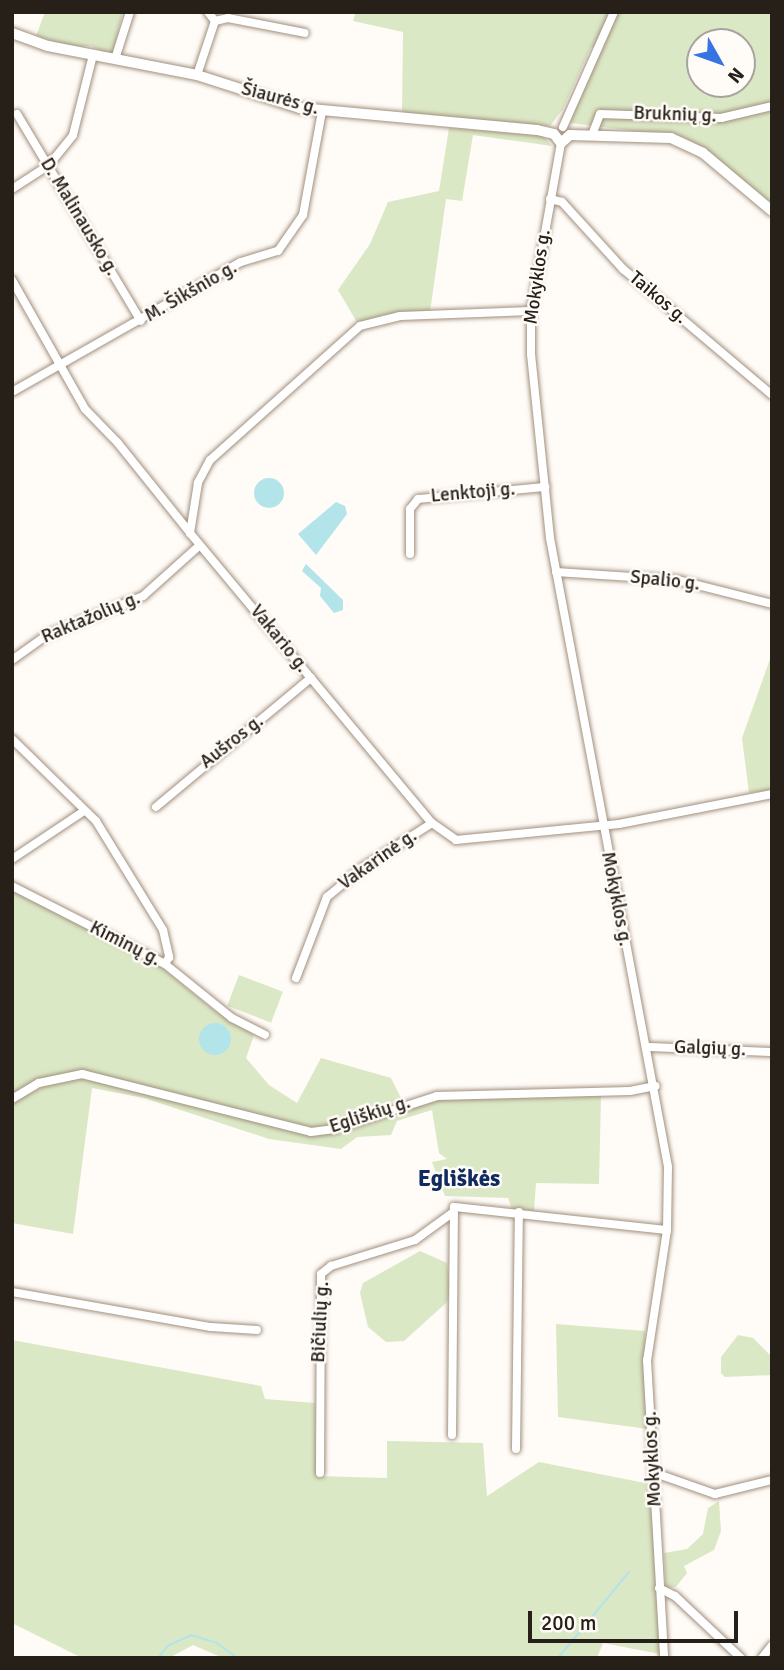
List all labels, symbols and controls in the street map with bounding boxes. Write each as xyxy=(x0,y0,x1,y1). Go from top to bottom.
north arrow xyxy=(686,28,756,98)
text: N xyxy=(722,62,749,88)
street label: Šiaurės g. xyxy=(239,78,321,120)
street label: Bruknių g. xyxy=(633,102,717,128)
street label: D. Malinausko g. xyxy=(35,154,123,280)
street label: Mokyklos g. xyxy=(520,228,556,326)
street label: M. Šikšnio g. xyxy=(141,256,241,328)
street label: Taikos g. xyxy=(624,267,692,329)
street label: Lenktoji g. xyxy=(430,478,516,508)
street label: Spalio g. xyxy=(629,566,701,596)
street label: Raktažolių g. xyxy=(38,587,144,649)
street label: Vakario g. xyxy=(245,601,313,677)
street label: Aušros g. xyxy=(196,710,268,774)
street label: Vakarinė g. xyxy=(334,825,422,895)
street label: Mokyklos g. xyxy=(596,850,636,948)
street label: Kiminų g. xyxy=(86,916,164,972)
street label: Galgių g. xyxy=(674,1036,746,1062)
street label: Egliškių g. xyxy=(327,1091,413,1139)
district label: Egliškės xyxy=(418,1165,500,1193)
street label: Bičiulių g. xyxy=(307,1281,335,1363)
street label: Mokyklos g. xyxy=(639,1411,667,1507)
scale bar xyxy=(532,1596,742,1640)
text: 200 m xyxy=(541,1610,596,1636)

